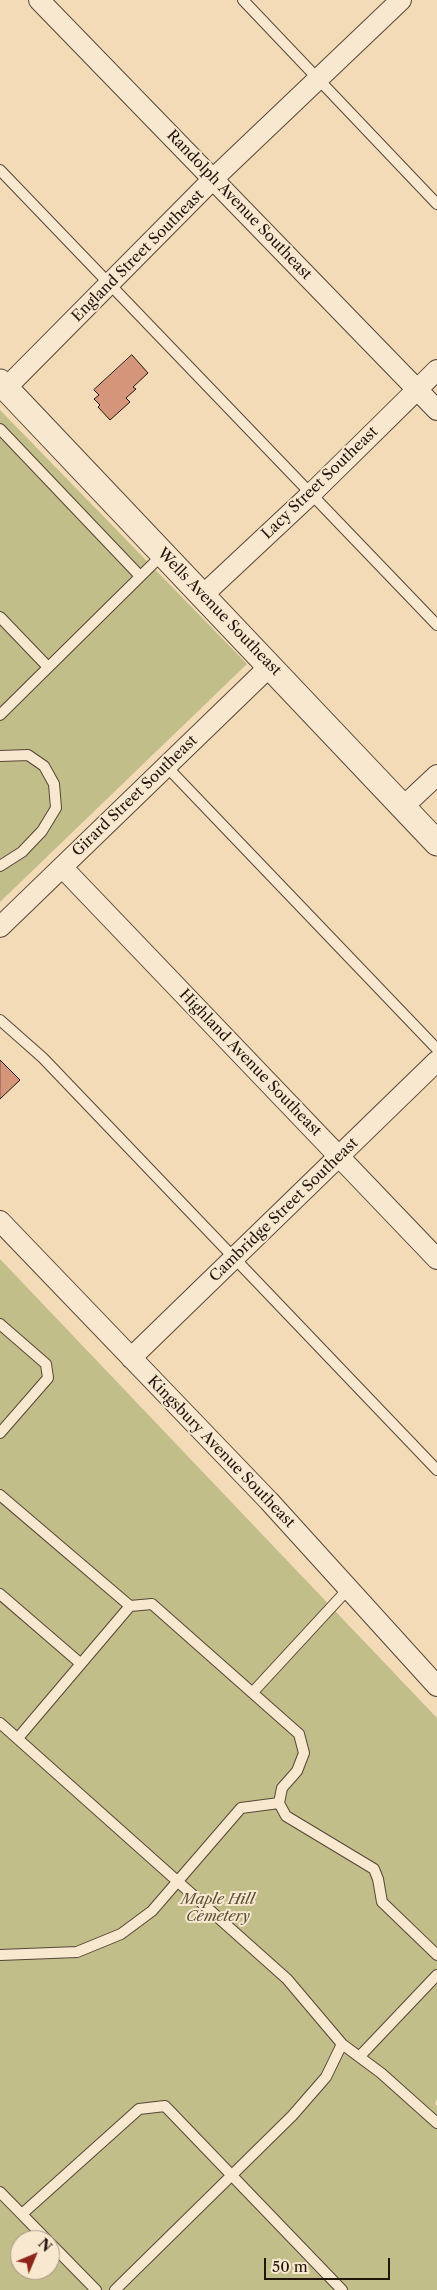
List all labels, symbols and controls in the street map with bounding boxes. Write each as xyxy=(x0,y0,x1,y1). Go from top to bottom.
street label: Randolph Avenue Southeast xyxy=(163,126,315,284)
street label: England Street Southeast xyxy=(68,186,208,326)
street label: Lacy Street Southeast xyxy=(258,423,382,543)
street label: Wells Avenue Southeast xyxy=(153,544,285,680)
street label: Girard Street Southeast xyxy=(69,732,201,860)
street label: Highland Avenue Southeast xyxy=(175,986,325,1140)
street label: Cambridge Street Southeast xyxy=(206,1134,362,1286)
street label: Kingsbury Avenue Southeast xyxy=(143,1372,299,1532)
park label: Maple Hill Cemetery xyxy=(181,1891,255,1926)
north arrow xyxy=(10,2230,60,2280)
text: N xyxy=(34,2234,56,2256)
scale bar xyxy=(267,2248,393,2280)
text: 50 m xyxy=(272,2257,308,2276)

